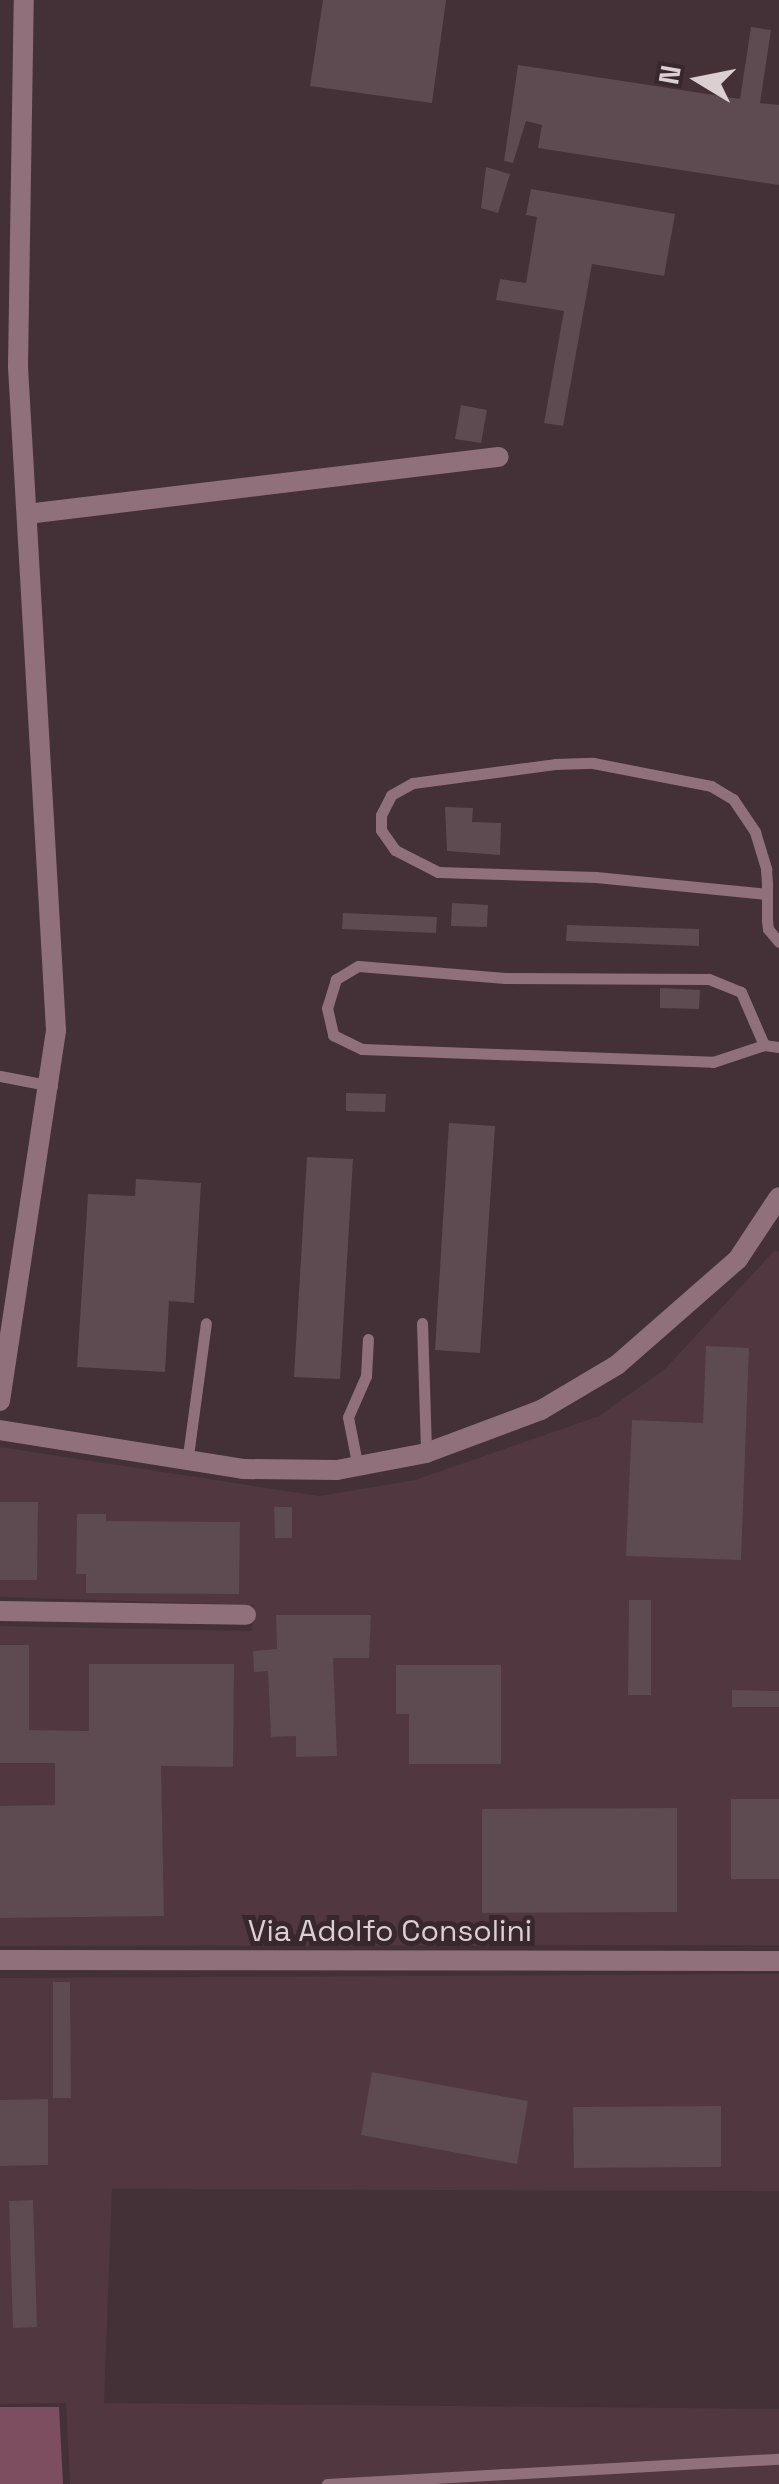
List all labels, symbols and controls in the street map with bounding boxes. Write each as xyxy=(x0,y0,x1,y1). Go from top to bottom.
north arrow xyxy=(649,30,749,130)
text: N xyxy=(650,62,689,87)
street label: Via Adolfo Consolini xyxy=(248,1913,532,1949)

